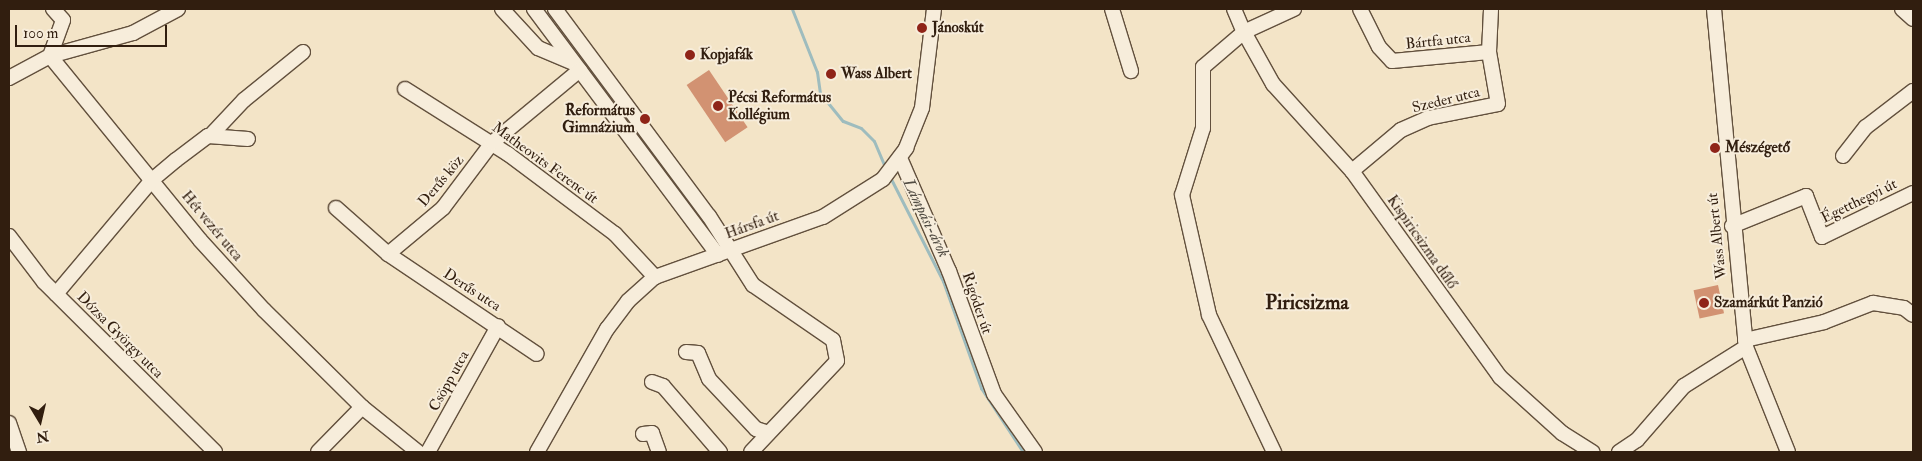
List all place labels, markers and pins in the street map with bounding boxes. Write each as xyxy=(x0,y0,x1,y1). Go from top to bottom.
place label: Jánoskút xyxy=(932,19,984,37)
marker: Jánoskút xyxy=(916,22,928,34)
place label: Kopjafák xyxy=(700,46,753,64)
marker: Kopjafák xyxy=(684,49,696,61)
place label: Wass Albert xyxy=(841,65,912,83)
marker: Wass Albert xyxy=(825,68,837,80)
place label: Pécsi Református Kollégium xyxy=(728,88,831,123)
marker: Pécsi Református Kollégium xyxy=(712,100,724,112)
place label: Református Gimnázium xyxy=(562,101,635,136)
marker: Református Gimnázium xyxy=(639,113,651,125)
place label: Mészégető xyxy=(1725,139,1790,157)
marker: Mészégető xyxy=(1709,142,1721,154)
place label: Szamárkút Panzió xyxy=(1714,294,1823,312)
marker: Szamárkút Panzió xyxy=(1698,297,1710,309)

